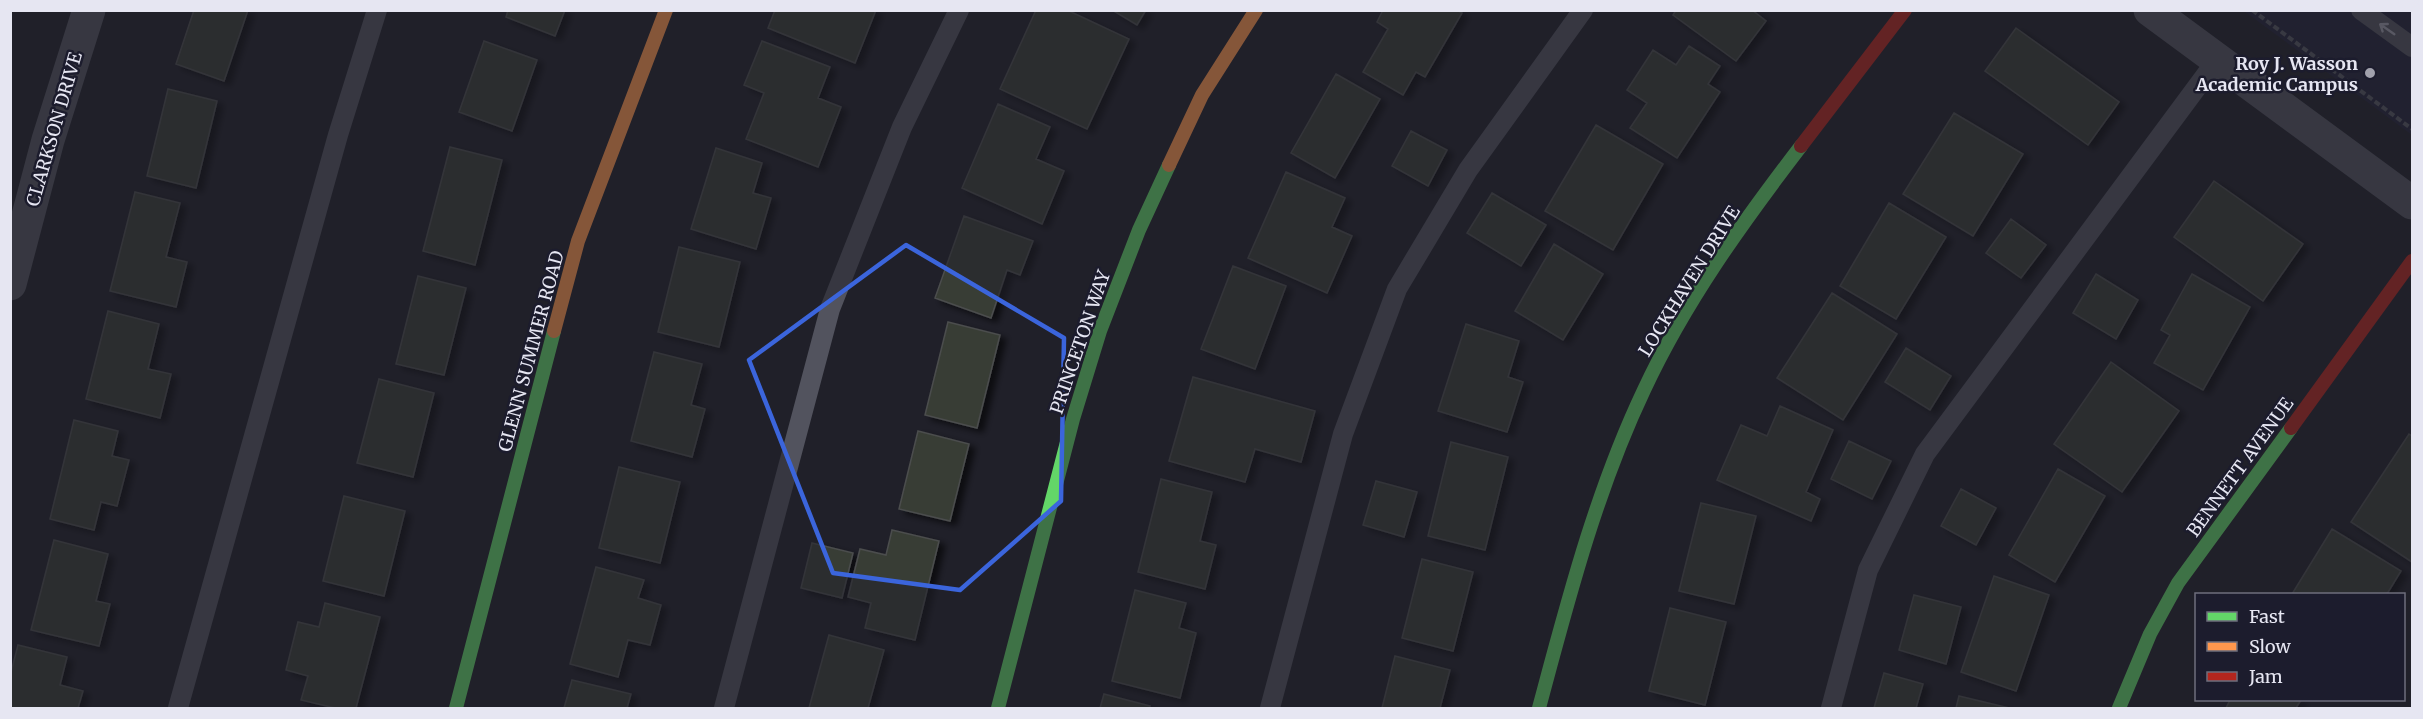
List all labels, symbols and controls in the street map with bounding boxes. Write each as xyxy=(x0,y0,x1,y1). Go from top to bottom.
one-way arrow xyxy=(2379,23,2395,35)
street label: CLARKSON DRIVE xyxy=(21,49,87,209)
place label: Roy J. Wasson Academic Campus xyxy=(2195,52,2358,96)
marker: Roy J. Wasson Academic Campus xyxy=(2363,66,2377,80)
street label: LOCKHAVEN DRIVE xyxy=(1633,201,1745,361)
street label: GLENN SUMMER ROAD xyxy=(493,248,569,454)
street label: PRINCETON WAY xyxy=(1045,267,1116,417)
street label: BENNETT AVENUE xyxy=(2182,392,2299,541)
legend xyxy=(2195,593,2405,701)
text: Fast xyxy=(2249,605,2285,628)
text: Slow xyxy=(2249,635,2292,658)
text: Jam xyxy=(2248,665,2283,688)

